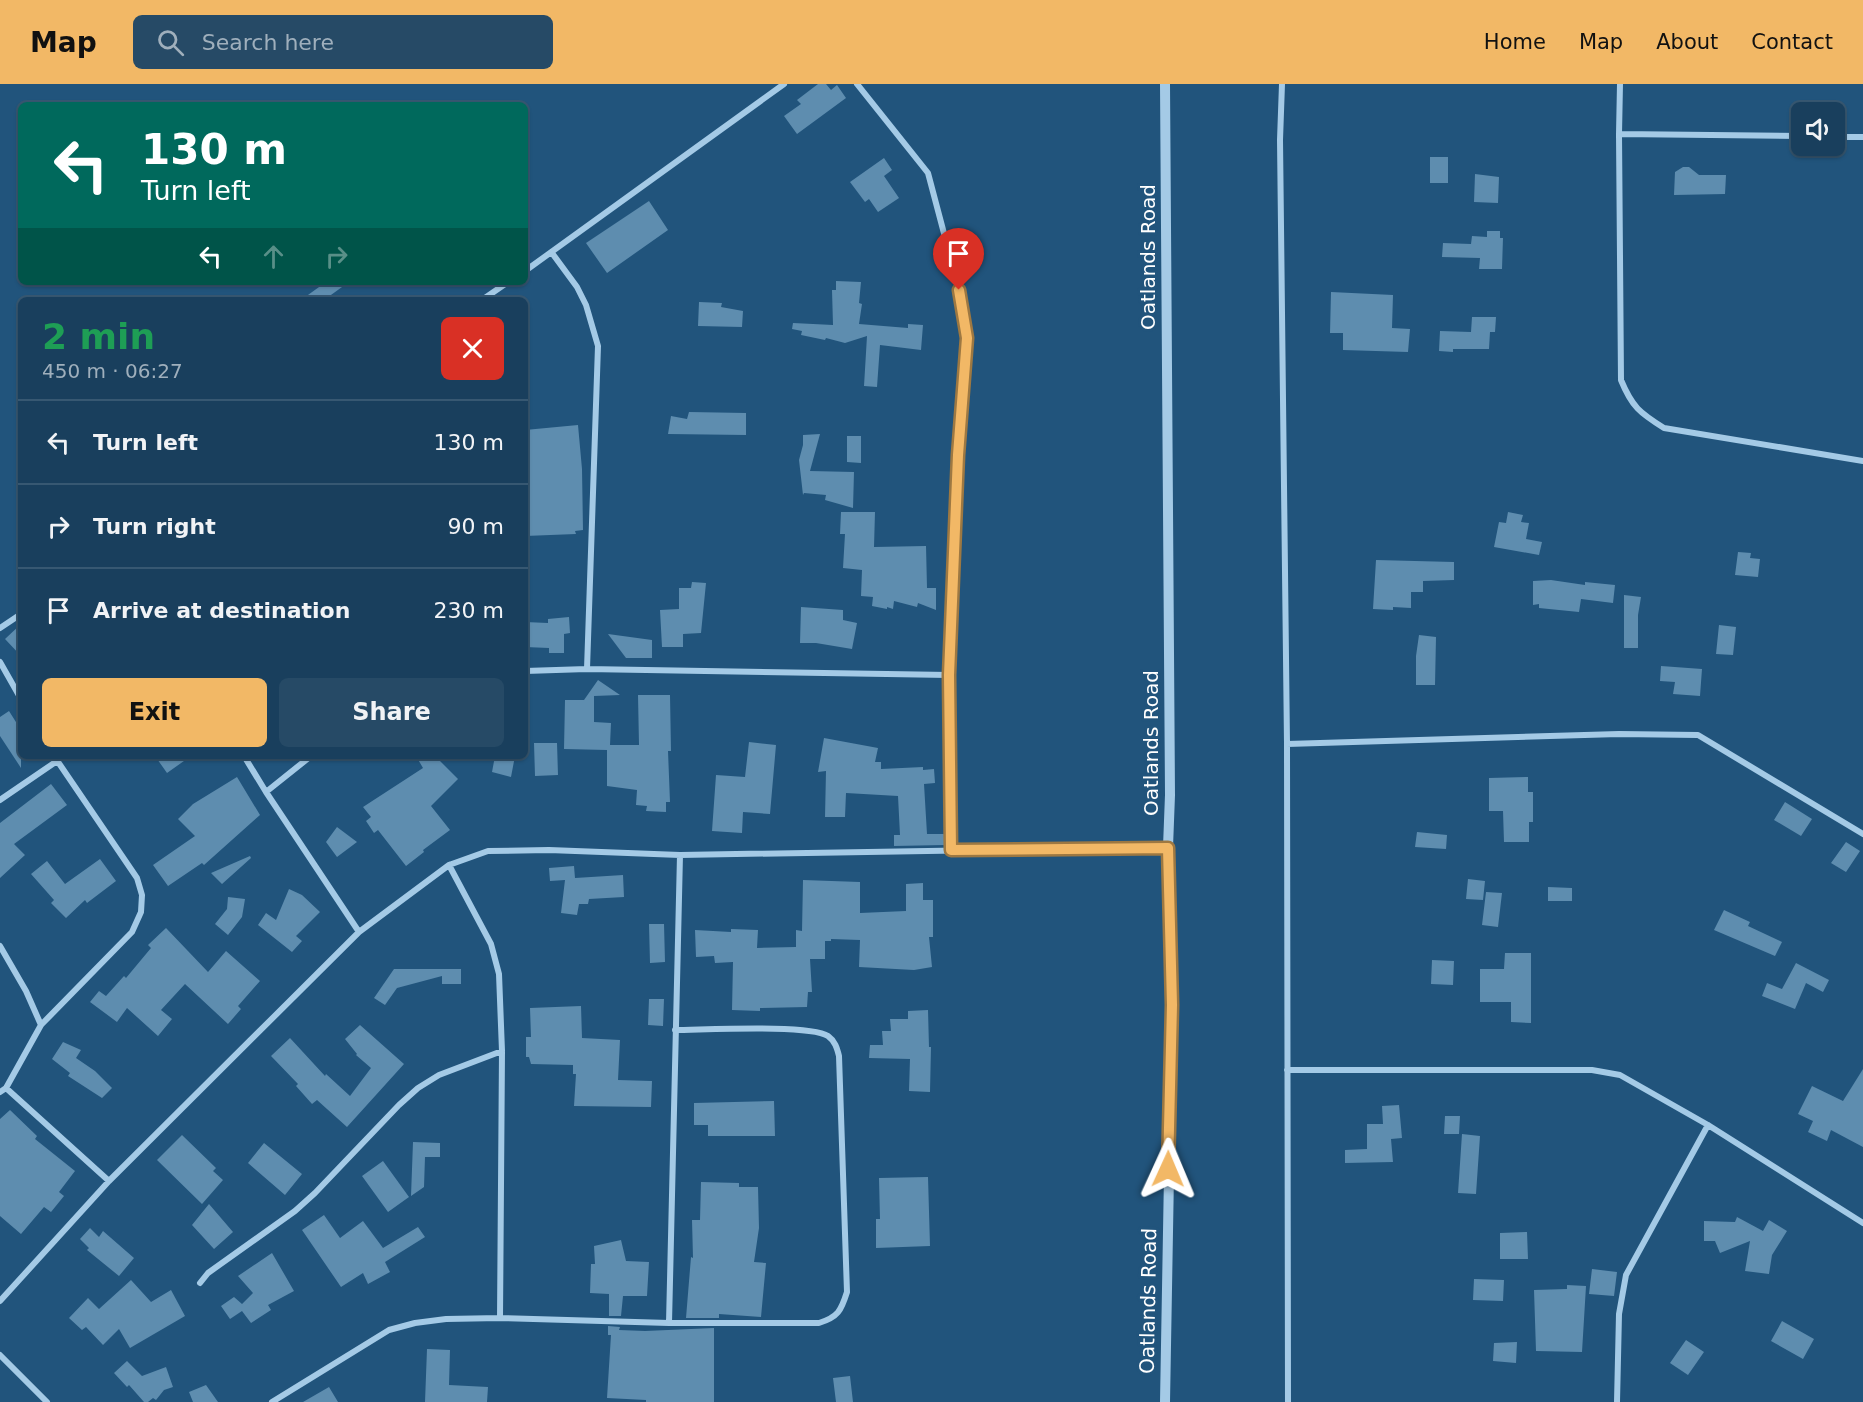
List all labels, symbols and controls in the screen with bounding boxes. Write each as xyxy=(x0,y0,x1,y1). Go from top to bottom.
search box xyxy=(133,15,553,69)
text: Map xyxy=(30,26,97,59)
icon: search xyxy=(154,26,187,59)
text: Search here xyxy=(202,30,334,55)
text: Home xyxy=(1484,30,1546,54)
text: Map xyxy=(1579,30,1623,54)
text: About xyxy=(1656,30,1718,54)
text: Contact xyxy=(1751,30,1833,54)
map controls xyxy=(1791,102,1845,156)
button: sound xyxy=(1791,102,1845,156)
text: 130 m xyxy=(141,125,287,174)
icon: left xyxy=(42,126,120,204)
text: Turn left xyxy=(141,175,251,206)
street label: Oatlands Road xyxy=(1136,184,1160,330)
pin xyxy=(933,228,984,290)
icon: arrive xyxy=(942,237,975,270)
icon: left xyxy=(194,240,227,273)
icon: ahead xyxy=(257,240,290,273)
icon: right xyxy=(320,240,353,273)
text: 2 min xyxy=(42,316,155,357)
button: close xyxy=(441,317,504,380)
text: 450 m · 06:27 xyxy=(42,359,183,383)
icon: left xyxy=(42,426,75,459)
text: Turn left xyxy=(93,430,198,455)
text: 130 m xyxy=(434,430,504,455)
icon: right xyxy=(42,510,75,543)
text: Turn right xyxy=(93,514,216,539)
text: 90 m xyxy=(448,514,504,539)
icon: arrive xyxy=(42,594,75,627)
text: Arrive at destination xyxy=(93,598,350,623)
text: 230 m xyxy=(434,598,504,623)
street label: Oatlands Road xyxy=(1139,670,1163,816)
button: Exit xyxy=(42,678,267,747)
button: Share xyxy=(279,678,504,747)
position arrow xyxy=(1136,1137,1200,1201)
street label: Oatlands Road xyxy=(1135,1228,1161,1374)

